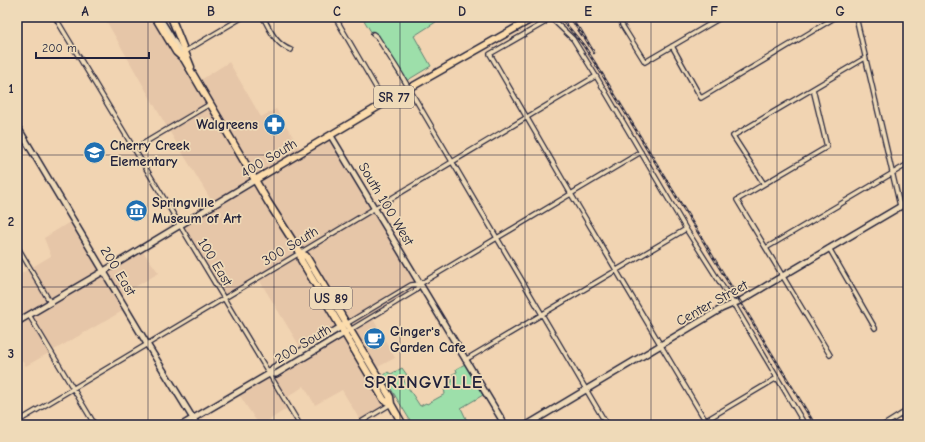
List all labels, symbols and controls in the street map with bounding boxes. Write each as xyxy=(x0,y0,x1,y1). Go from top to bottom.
text: A xyxy=(81,4,89,19)
text: B xyxy=(207,4,215,19)
text: C xyxy=(333,4,341,19)
text: D xyxy=(458,4,466,19)
text: E xyxy=(584,4,592,19)
text: F xyxy=(710,4,718,19)
text: G xyxy=(835,4,845,19)
scale bar xyxy=(36,34,149,60)
text: 200 m xyxy=(42,41,77,55)
text: 1 xyxy=(8,81,14,96)
road number: SR 77 xyxy=(374,86,414,108)
pharmacy icon: Walgreens xyxy=(261,111,287,137)
place label: Walgreens xyxy=(196,116,258,133)
street label: 400 South xyxy=(238,135,300,181)
place label: Cherry Creek Elementary xyxy=(110,137,190,170)
school or university icon: Cherry Creek Elementary xyxy=(81,140,107,166)
street label: South 100 West xyxy=(355,159,418,249)
place label: Springville Museum of Art xyxy=(152,194,242,227)
museum icon: Springville Museum of Art xyxy=(124,197,150,223)
text: 2 xyxy=(8,214,14,229)
street label: 300 South xyxy=(259,223,321,269)
street label: 100 East xyxy=(194,235,236,290)
street label: 200 East xyxy=(97,243,140,300)
street label: Center Street xyxy=(673,276,752,330)
road number: US 89 xyxy=(310,287,352,309)
street label: 200 South xyxy=(272,321,334,367)
place label: Ginger's Garden Cafe xyxy=(390,323,466,356)
cafe icon: Ginger's Garden Cafe xyxy=(361,326,387,352)
text: 3 xyxy=(8,346,14,361)
district label: SPRINGVILLE xyxy=(364,372,484,393)

